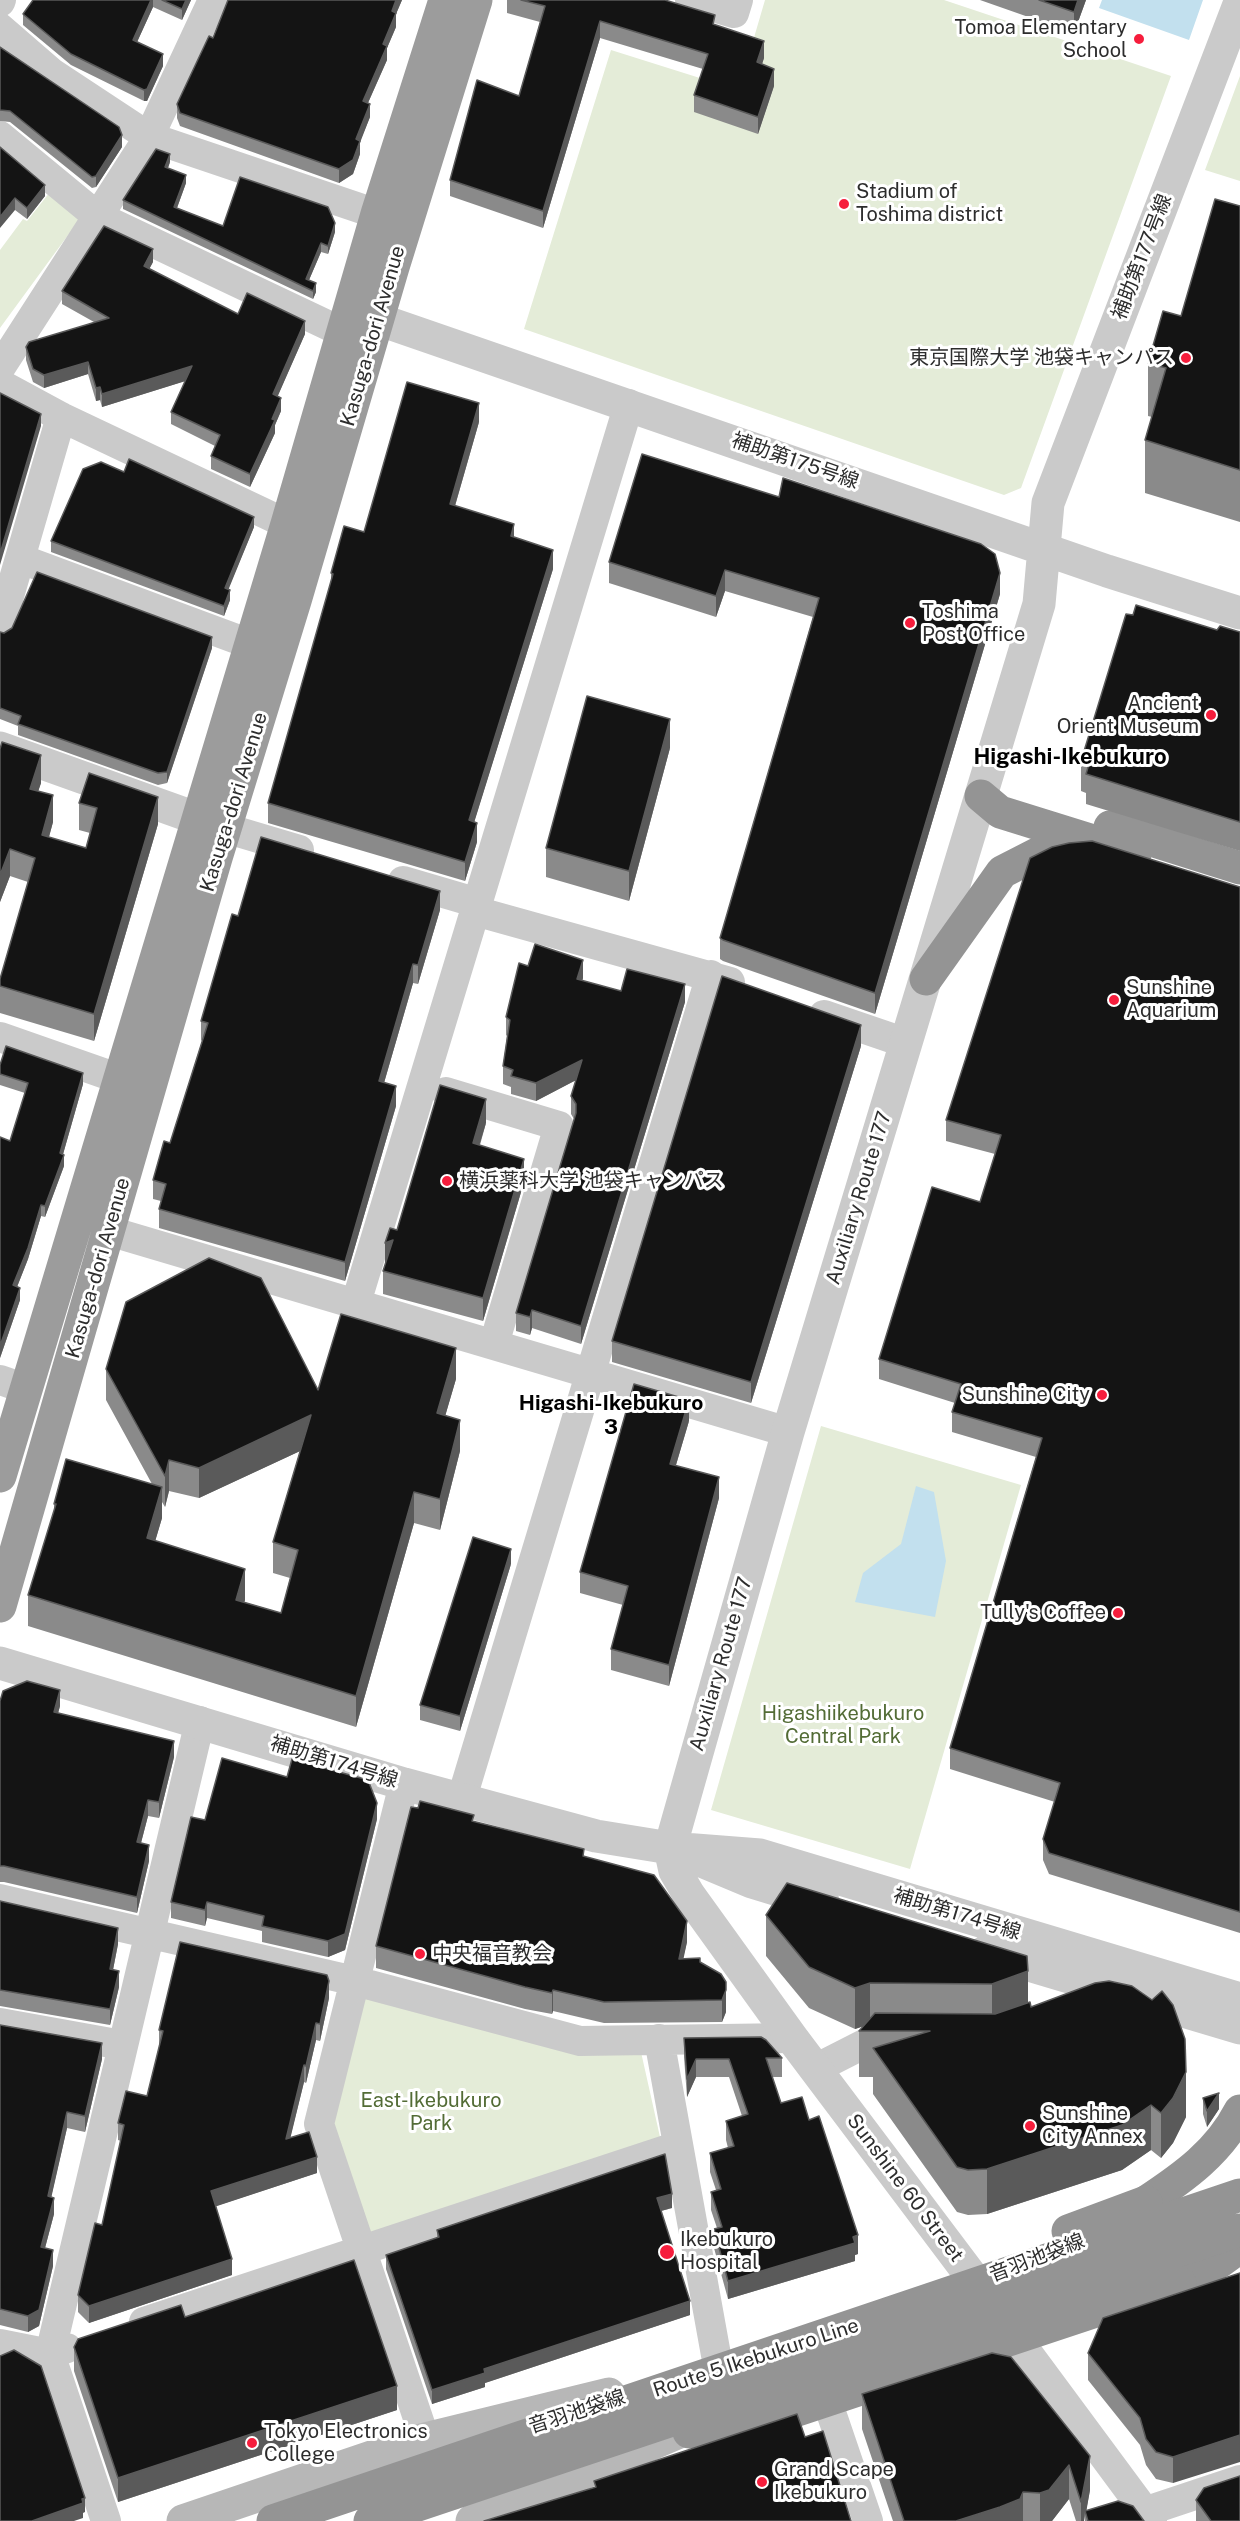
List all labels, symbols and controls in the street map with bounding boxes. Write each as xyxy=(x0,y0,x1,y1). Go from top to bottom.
place label: Tomoa Elementary School xyxy=(954,16,1127,63)
marker: Tomoa Elementary School xyxy=(1132,32,1146,46)
place label: Stadium of Toshima district xyxy=(856,180,1003,227)
street label: 補助第177号線 xyxy=(1107,191,1177,323)
marker: Stadium of Toshima district xyxy=(837,197,851,211)
street label: Kasuga-dori Avenue xyxy=(336,243,410,429)
place label: 東京国際大学 池袋キャンパス xyxy=(909,346,1174,370)
marker: 東京国際大学 池袋キャンパス xyxy=(1179,351,1193,365)
street label: 補助第175号線 xyxy=(728,428,862,494)
place label: Toshima Post Office xyxy=(922,600,1025,647)
marker: Toshima Post Office xyxy=(903,616,917,630)
place label: Ancient Orient Museum xyxy=(1057,692,1199,739)
marker: Ancient Orient Museum xyxy=(1204,708,1218,722)
street label: Kasuga-dori Avenue xyxy=(195,709,273,895)
district label: Higashi-Ikebukuro xyxy=(973,744,1167,770)
place label: Sunshine Aquarium xyxy=(1126,976,1216,1023)
marker: Sunshine Aquarium xyxy=(1107,993,1121,1007)
street label: Auxiliary Route 177 xyxy=(821,1109,897,1287)
place label: 横浜薬科大学 池袋キャンパス xyxy=(459,1169,724,1193)
marker: 横浜薬科大学 池袋キャンパス xyxy=(440,1174,454,1188)
street label: Kasuga-dori Avenue xyxy=(61,1175,135,1361)
place label: Sunshine City xyxy=(962,1383,1090,1407)
marker: Sunshine City xyxy=(1095,1388,1109,1402)
district label: Higashi-Ikebukuro 3 xyxy=(519,1391,703,1441)
street label: Auxiliary Route 177 xyxy=(685,1574,757,1754)
place label: Tully's Coffee xyxy=(980,1601,1106,1625)
marker: Tully's Coffee xyxy=(1111,1606,1125,1620)
park label: Higashiikebukuro Central Park xyxy=(762,1702,924,1749)
street label: 補助第174号線 xyxy=(267,1731,401,1793)
street label: 補助第174号線 xyxy=(890,1883,1024,1945)
place label: 中央福音教会 xyxy=(432,1942,552,1966)
marker: 中央福音教会 xyxy=(413,1947,427,1961)
park label: East-Ikebukuro Park xyxy=(360,2089,502,2136)
place label: Sunshine City Annex xyxy=(1042,2102,1143,2149)
street label: Sunshine 60 Street xyxy=(842,2109,968,2267)
marker: Sunshine City Annex xyxy=(1023,2119,1037,2133)
place label: Ikebukuro Hospital xyxy=(680,2228,773,2275)
street label: 音羽池袋線 xyxy=(986,2229,1088,2287)
marker: Ikebukuro Hospital xyxy=(658,2243,676,2261)
street label: Route 5 Ikebukuro Line xyxy=(650,2313,862,2403)
street label: 音羽池袋線 xyxy=(526,2385,628,2439)
place label: Tokyo Electronics College xyxy=(264,2420,428,2467)
marker: Tokyo Electronics College xyxy=(245,2436,259,2450)
place label: Grand Scape Ikebukuro xyxy=(774,2458,894,2505)
marker: Grand Scape Ikebukuro xyxy=(755,2475,769,2489)

